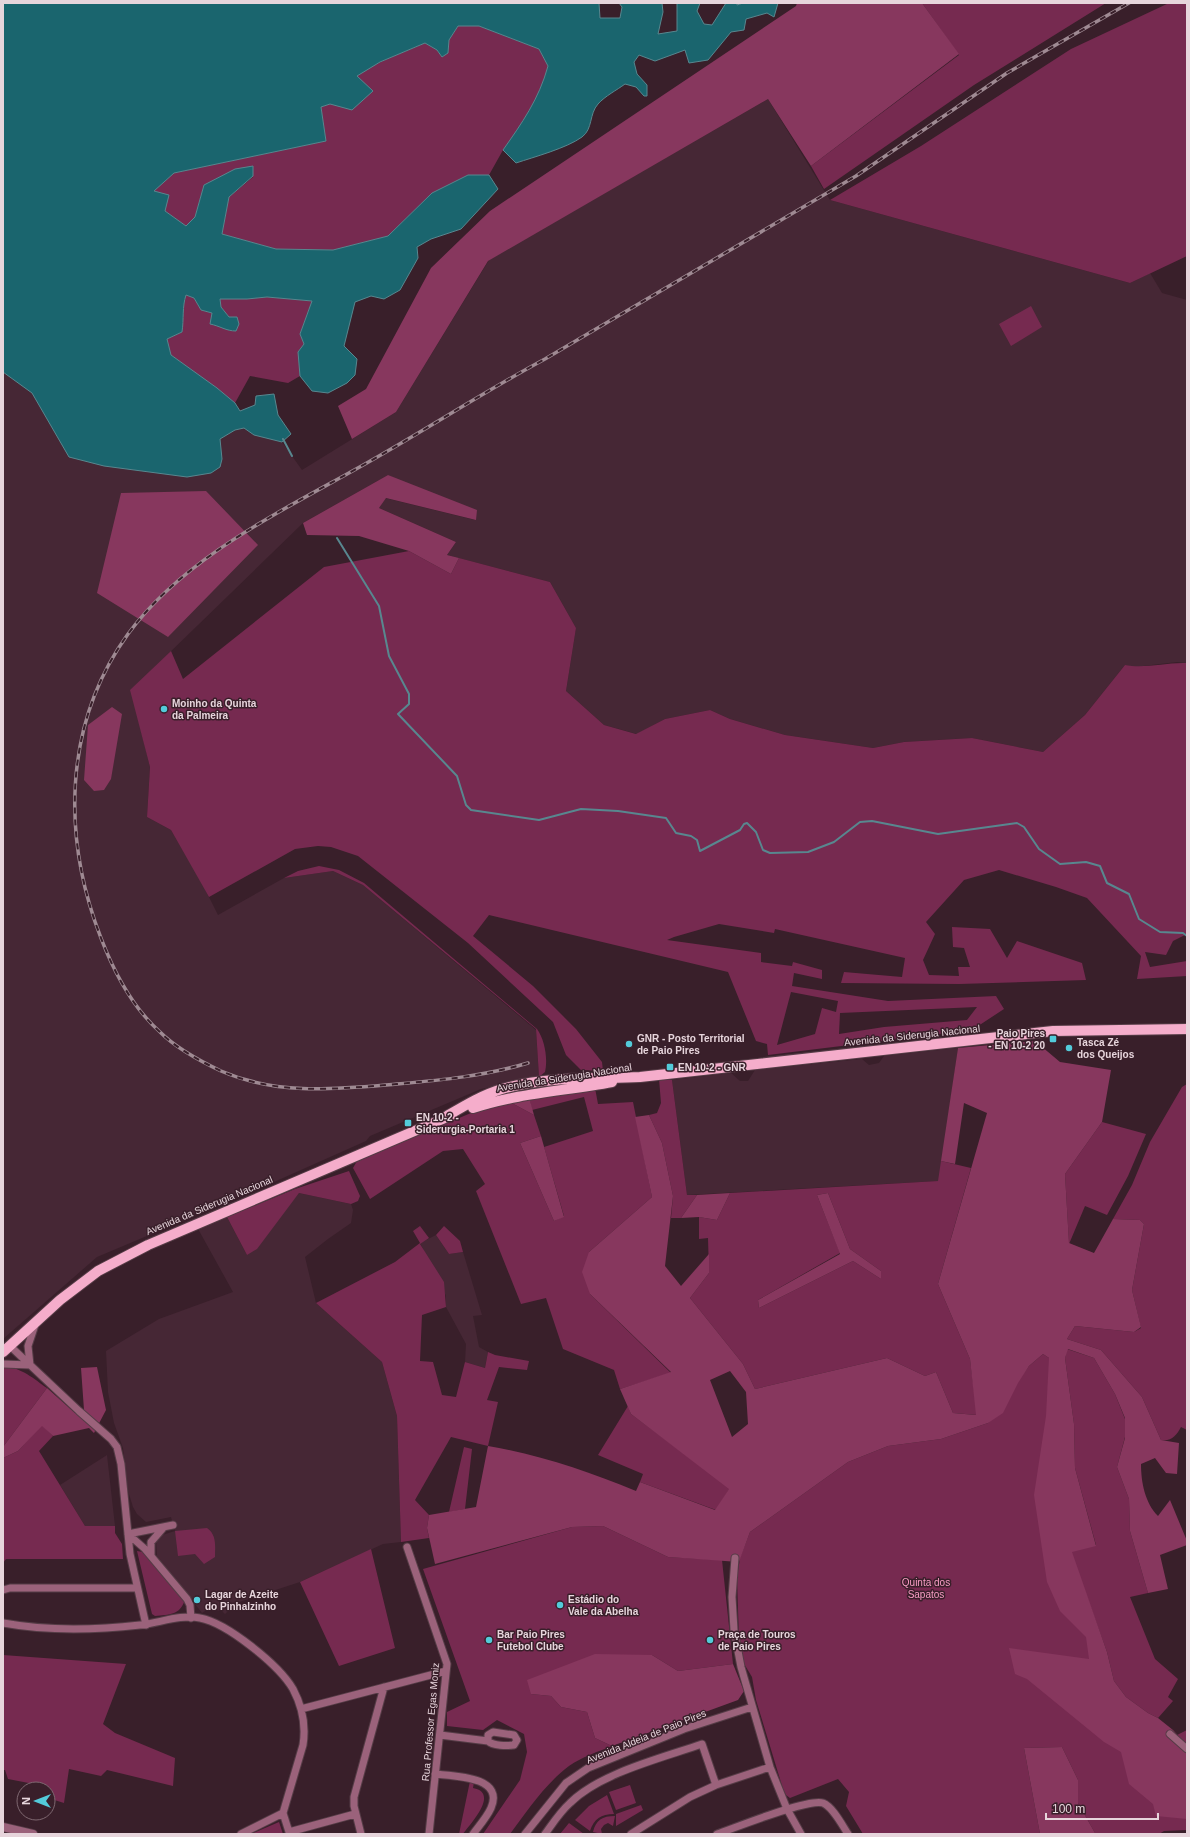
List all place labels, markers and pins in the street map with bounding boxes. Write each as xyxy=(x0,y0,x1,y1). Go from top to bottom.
place label: Moinho da Quinta da Palmeira xyxy=(172,698,257,721)
marker: Moinho da Quinta da Palmeira xyxy=(159,704,169,714)
place label: Paio Pires - EN 10-2 20 xyxy=(988,1028,1045,1051)
place label: GNR - Posto Territorial de Paio Pires xyxy=(637,1033,745,1056)
marker: Paio Pires - EN 10-2 20 xyxy=(1048,1034,1058,1044)
place label: Tasca Zé dos Queijos xyxy=(1077,1037,1135,1060)
marker: GNR - Posto Territorial de Paio Pires xyxy=(624,1039,634,1049)
marker: Tasca Zé dos Queijos xyxy=(1064,1043,1074,1053)
marker: EN 10-2 - GNR xyxy=(665,1062,675,1072)
place label: EN 10-2 - GNR xyxy=(678,1062,747,1073)
place label: EN 10-2 - Siderurgia-Portaria 1 xyxy=(416,1112,515,1135)
marker: EN 10-2 - Siderurgia-Portaria 1 xyxy=(403,1118,413,1128)
place label: Lagar de Azeite do Pinhalzinho xyxy=(205,1589,279,1612)
place label: Estádio do Vale da Abelha xyxy=(568,1594,639,1617)
marker: Lagar de Azeite do Pinhalzinho xyxy=(192,1595,202,1605)
marker: Estádio do Vale da Abelha xyxy=(555,1600,565,1610)
place label: Bar Paio Pires Futebol Clube xyxy=(497,1629,565,1652)
place label: Praça de Touros de Paio Pires xyxy=(718,1629,796,1652)
marker: Bar Paio Pires Futebol Clube xyxy=(484,1635,494,1645)
marker: Praça de Touros de Paio Pires xyxy=(705,1635,715,1645)

